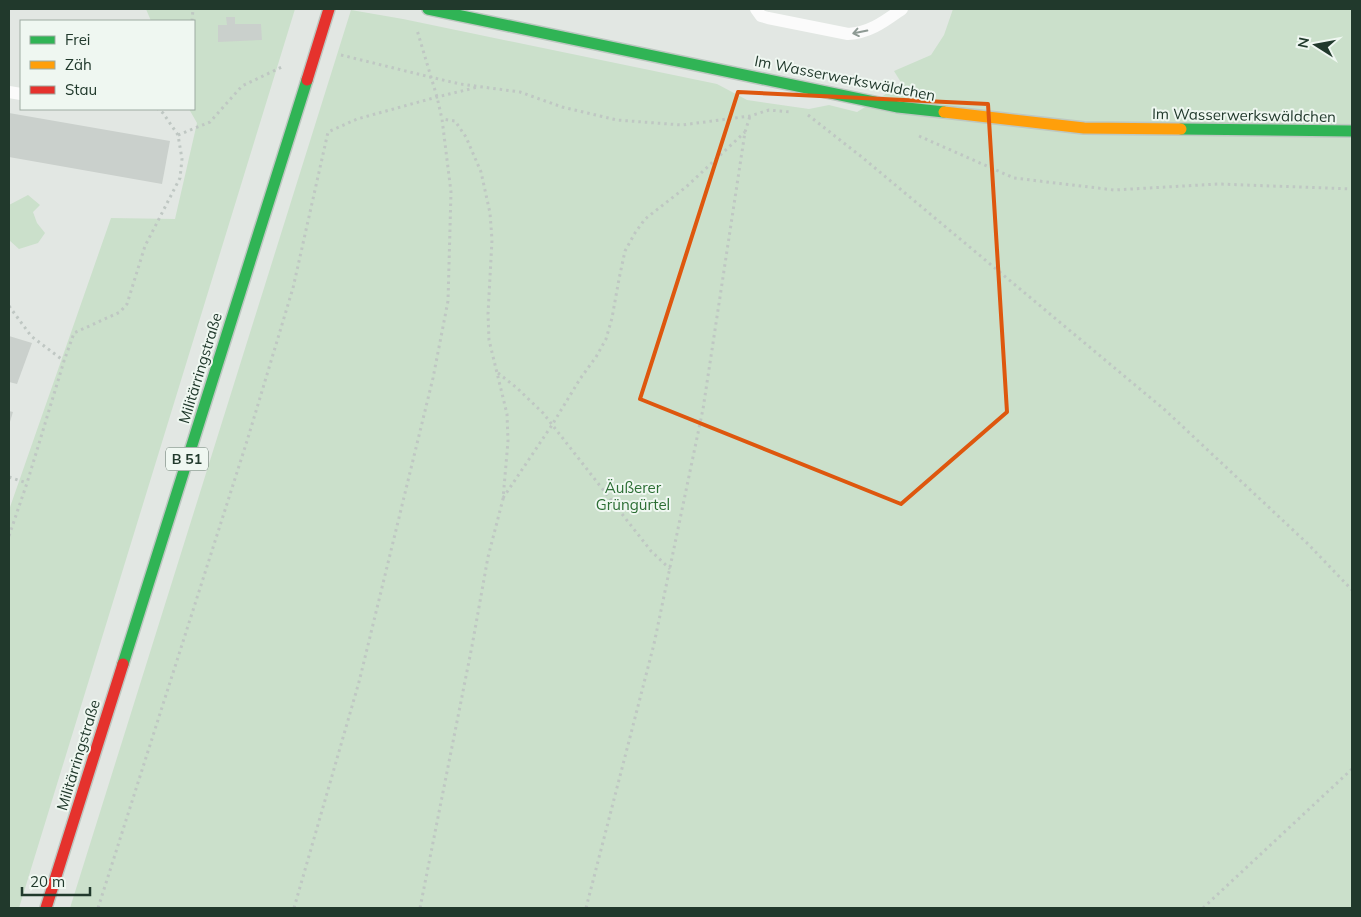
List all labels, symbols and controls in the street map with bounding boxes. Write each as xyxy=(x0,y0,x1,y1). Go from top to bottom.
legend xyxy=(20,20,195,110)
north arrow xyxy=(1291,20,1341,70)
one-way arrow xyxy=(853,28,869,37)
text: Frei xyxy=(65,30,90,49)
text: N xyxy=(1293,36,1313,49)
street label: Im Wasserwerkswäldchen xyxy=(753,51,937,105)
text: Zäh xyxy=(65,55,92,74)
text: Stau xyxy=(65,80,97,99)
street label: Im Wasserwerkswäldchen xyxy=(1152,104,1336,126)
street label: Militärringstraße xyxy=(174,310,226,426)
road number: B 51 xyxy=(166,448,208,470)
park label: Äußerer Grüngürtel xyxy=(596,478,670,514)
street label: Militärringstraße xyxy=(52,697,104,813)
scale bar xyxy=(22,864,90,896)
text: 20 m xyxy=(30,872,65,891)

